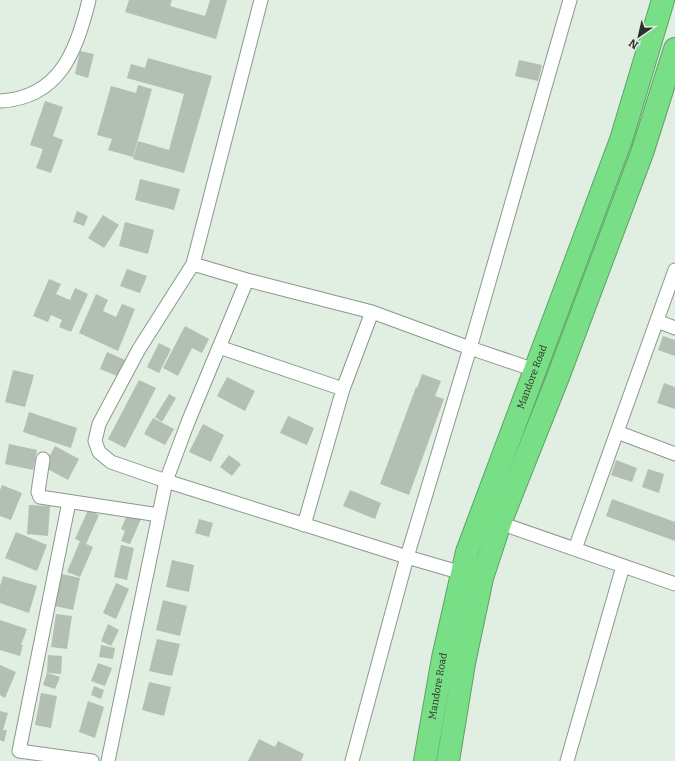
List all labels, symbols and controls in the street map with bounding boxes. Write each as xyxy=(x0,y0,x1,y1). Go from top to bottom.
north arrow xyxy=(619,16,659,56)
text: N xyxy=(626,36,641,52)
street label: Mandore Road xyxy=(515,343,550,411)
street label: Mandore Road xyxy=(426,652,450,720)

